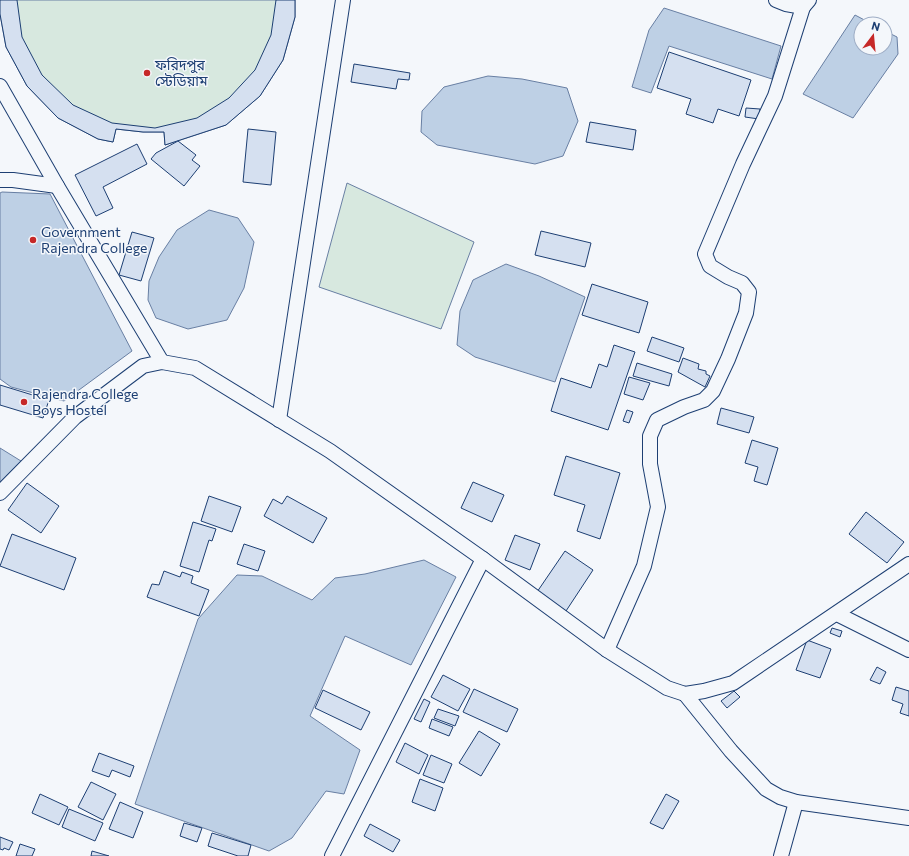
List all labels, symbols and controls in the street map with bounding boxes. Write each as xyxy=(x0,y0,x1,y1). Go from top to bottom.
north arrow xyxy=(853,16,893,56)
text: N xyxy=(870,19,882,33)
place label: ফরিদপুর স্টেডিয়াম xyxy=(154,56,208,89)
marker: ফরিদপুর স্টেডিয়াম xyxy=(142,68,152,78)
place label: Government Rajendra College xyxy=(41,223,147,256)
marker: Government Rajendra College xyxy=(28,235,38,245)
place label: Rajendra College Boys Hostel xyxy=(32,385,138,418)
marker: Rajendra College Boys Hostel xyxy=(19,397,29,407)

